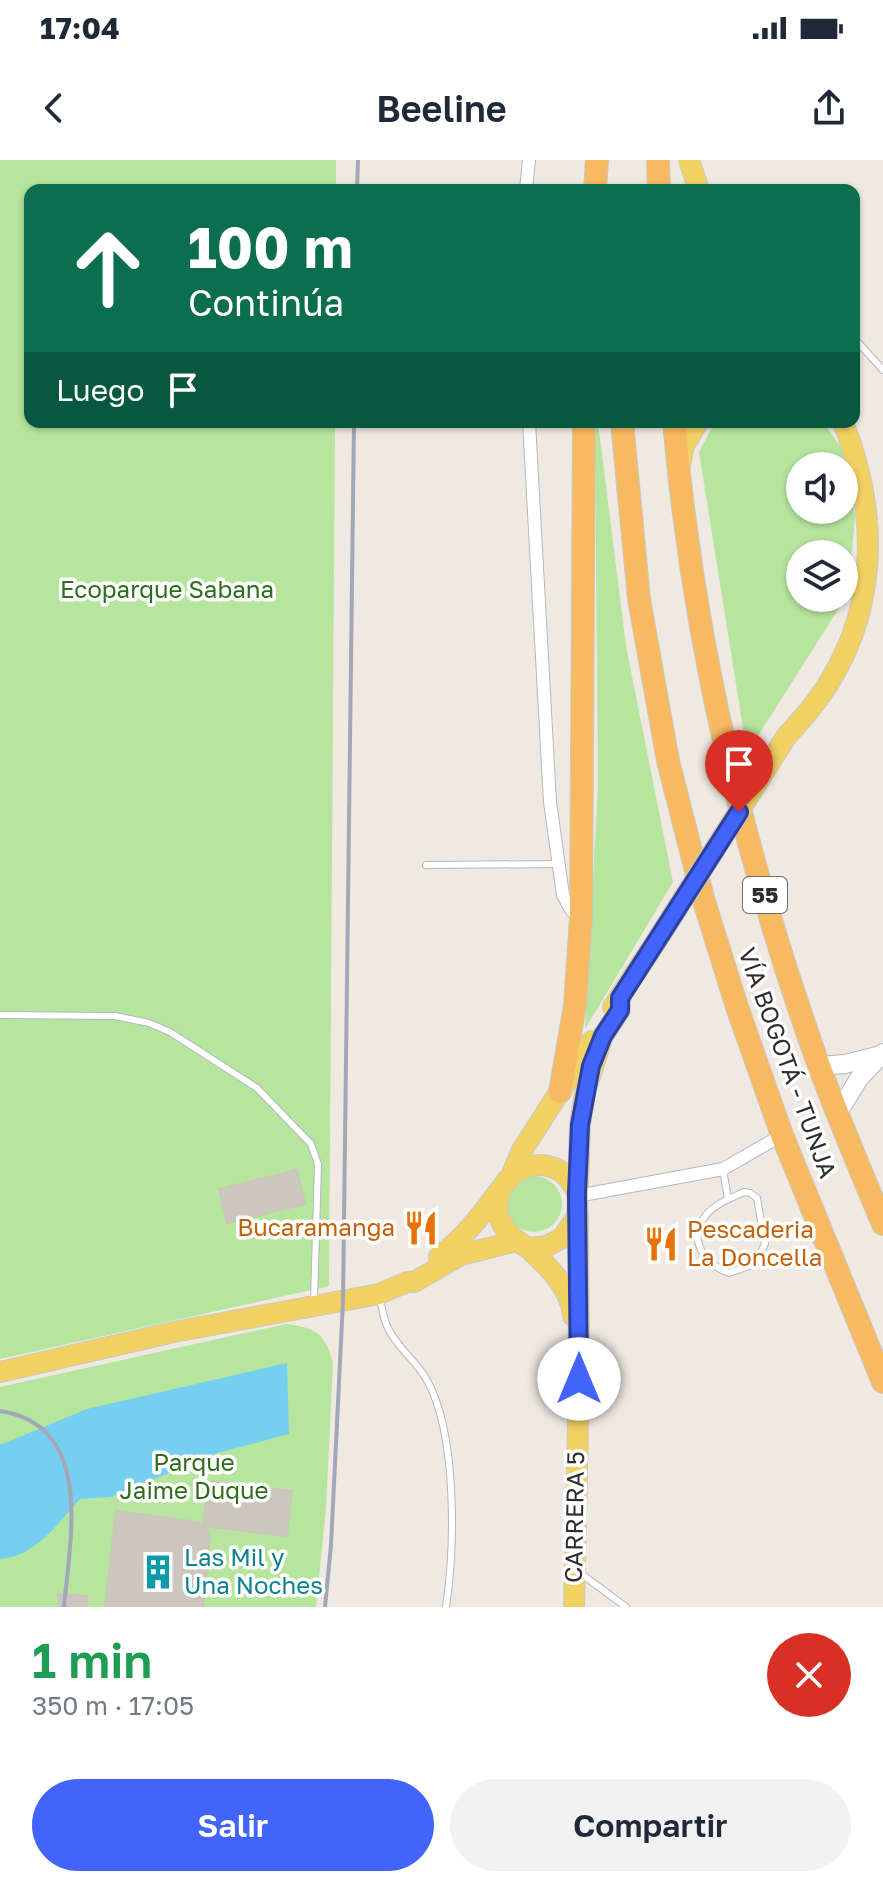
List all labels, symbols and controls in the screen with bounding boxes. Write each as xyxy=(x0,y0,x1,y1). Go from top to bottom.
text: 17:04 xyxy=(40,10,120,46)
icon: back xyxy=(32,86,76,130)
icon: share xyxy=(807,86,851,130)
text: Beeline xyxy=(376,87,507,130)
text: 100 m xyxy=(188,213,353,280)
icon: ahead xyxy=(56,216,160,320)
text: Continúa xyxy=(188,281,344,324)
icon: arrive xyxy=(161,368,205,412)
text: Luego xyxy=(56,372,145,408)
map controls xyxy=(786,452,858,612)
button: sound xyxy=(786,452,858,524)
button: layers xyxy=(786,540,858,612)
park label: Ecoparque Sabana xyxy=(60,574,274,603)
pin xyxy=(705,730,773,812)
icon: arrive xyxy=(717,742,761,786)
road number: 55 xyxy=(743,877,787,913)
street label: VÍA BOGOTÁ - TUNJA xyxy=(733,943,844,1182)
restaurant icon: Bucaramanga xyxy=(402,1209,440,1247)
place label: Bucaramanga xyxy=(237,1212,395,1241)
place label: Pescaderia La Doncella xyxy=(687,1214,822,1271)
restaurant icon: Pescaderia La Doncella xyxy=(642,1225,680,1263)
position arrow xyxy=(537,1337,621,1421)
park label: Parque Jaime Duque xyxy=(120,1447,269,1504)
street label: CARRERA 5 xyxy=(558,1451,589,1583)
place label: Las Mil y Una Noches xyxy=(184,1542,323,1599)
building icon: Las Mil y Una Noches xyxy=(139,1553,177,1591)
text: 1 min xyxy=(32,1631,152,1689)
button: close xyxy=(767,1633,851,1717)
text: 350 m · 17:05 xyxy=(32,1690,194,1721)
button: Salir xyxy=(32,1779,434,1871)
button: Compartir xyxy=(450,1779,851,1871)

